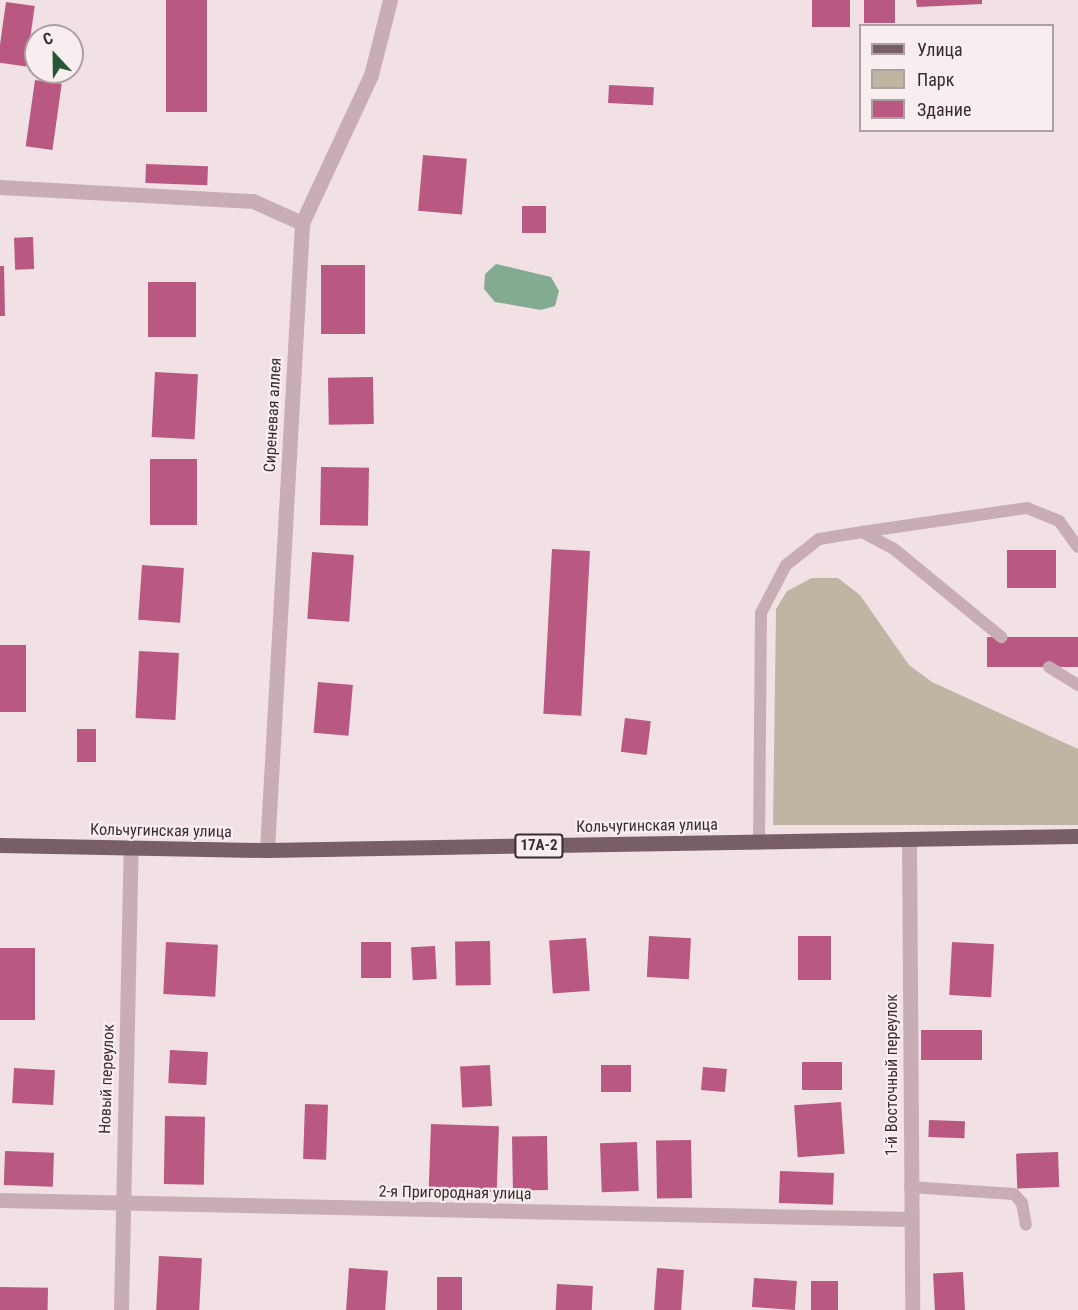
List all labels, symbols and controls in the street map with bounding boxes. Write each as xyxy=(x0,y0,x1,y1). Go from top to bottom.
north arrow xyxy=(24,24,84,84)
legend xyxy=(859,24,1054,132)
text: С xyxy=(40,28,56,49)
text: Улица xyxy=(917,39,963,60)
text: Парк xyxy=(917,69,954,90)
text: Здание xyxy=(917,99,971,120)
street label: Сиреневая аллея xyxy=(260,357,286,473)
street label: Кольчугинская улица xyxy=(576,815,718,837)
street label: Кольчугинская улица xyxy=(90,820,232,842)
road number: 17А-2 xyxy=(514,834,564,858)
street label: 1-й Восточный переулок xyxy=(882,994,902,1156)
street label: Новый переулок xyxy=(95,1024,119,1134)
street label: 2-я Пригородная улица xyxy=(378,1182,532,1204)

